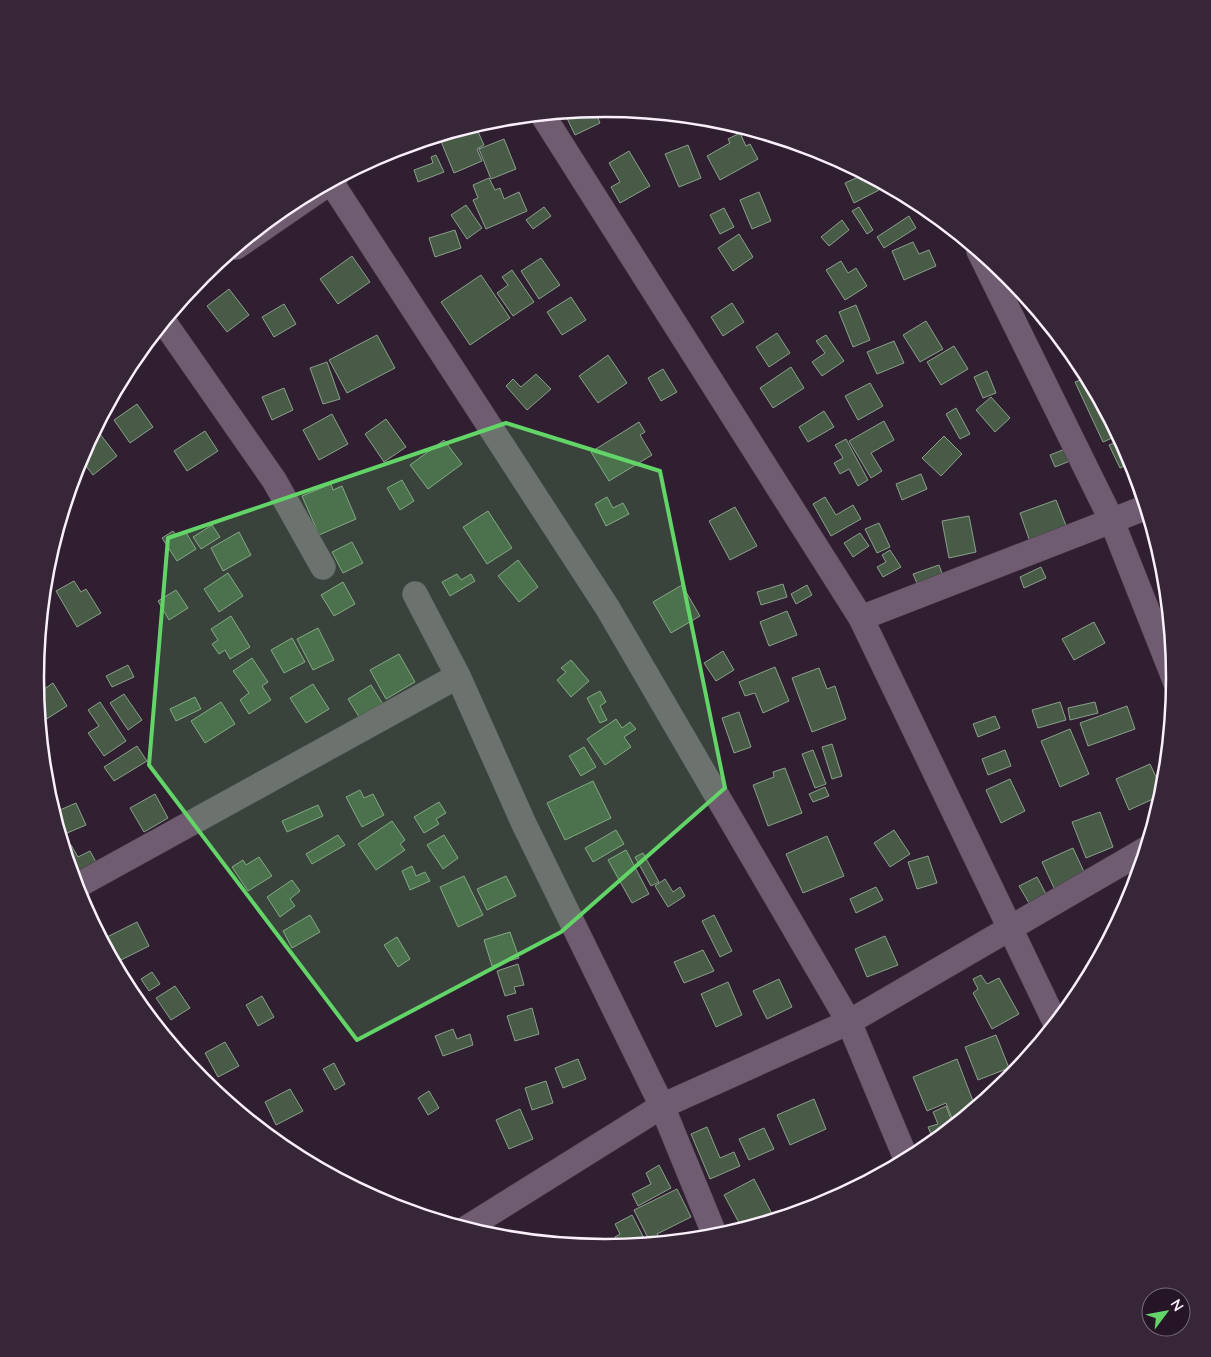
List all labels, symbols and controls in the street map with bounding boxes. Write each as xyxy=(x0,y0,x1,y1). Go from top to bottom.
north arrow xyxy=(1141,1287,1191,1337)
text: N xyxy=(1167,1296,1188,1314)

